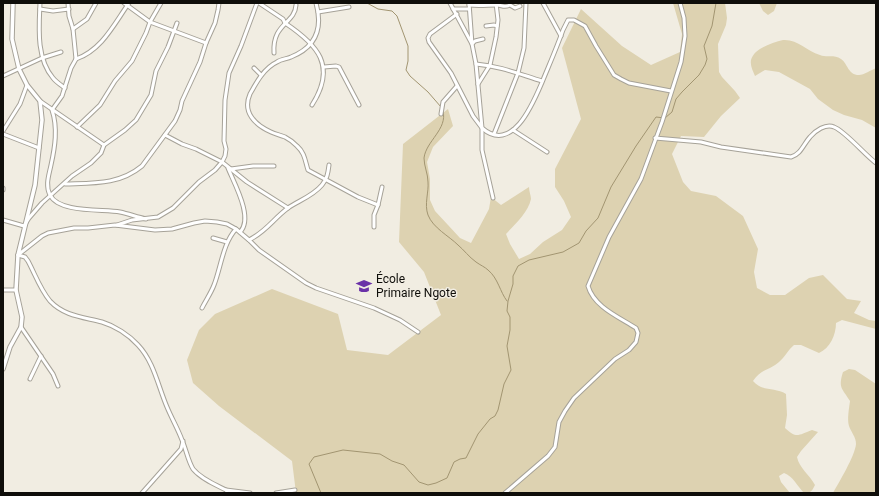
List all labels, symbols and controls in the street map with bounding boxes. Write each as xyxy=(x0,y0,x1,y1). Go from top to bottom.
place label: École Primaire Ngote xyxy=(376,271,456,300)
school or university icon: École Primaire Ngote xyxy=(355,277,373,295)

